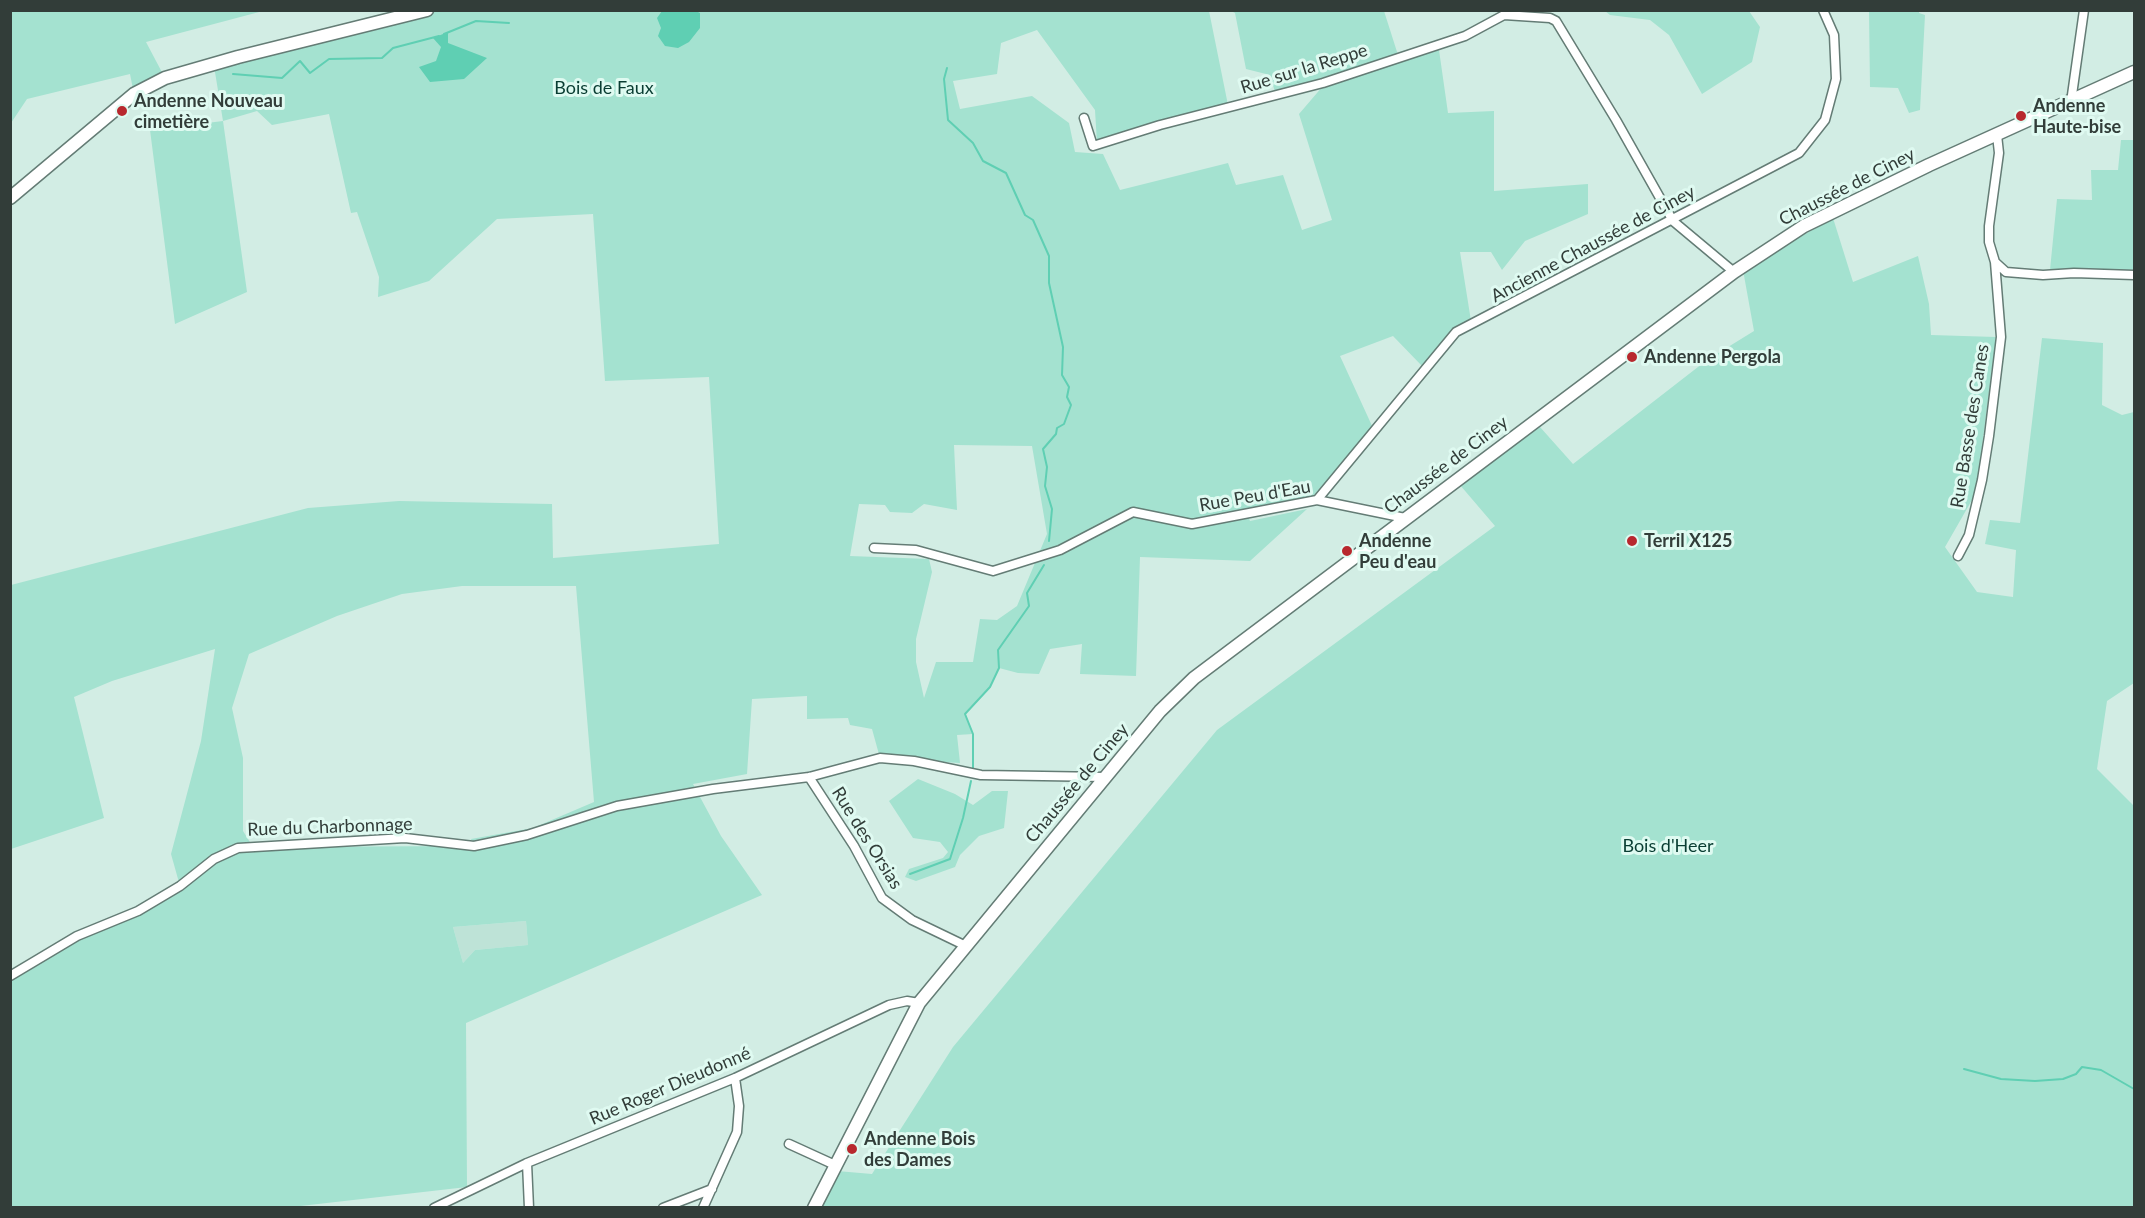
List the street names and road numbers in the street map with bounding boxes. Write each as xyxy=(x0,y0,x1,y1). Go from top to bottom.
street label: Rue sur la Reppe xyxy=(1238,39,1370,99)
street label: Chaussée de Ciney xyxy=(1776,143,1918,231)
street label: Ancienne Chaussée de Ciney xyxy=(1487,181,1699,307)
street label: Rue Basse des Canes xyxy=(1946,343,1994,509)
street label: Chaussée de Ciney xyxy=(1380,411,1512,519)
street label: Rue Peu d'Eau xyxy=(1198,476,1312,516)
street label: Chaussée de Ciney xyxy=(1021,719,1133,847)
street label: Rue des Orsias xyxy=(827,783,907,893)
street label: Rue du Charbonnage xyxy=(247,813,413,841)
street label: Rue Roger Dieudonné xyxy=(586,1042,754,1130)

